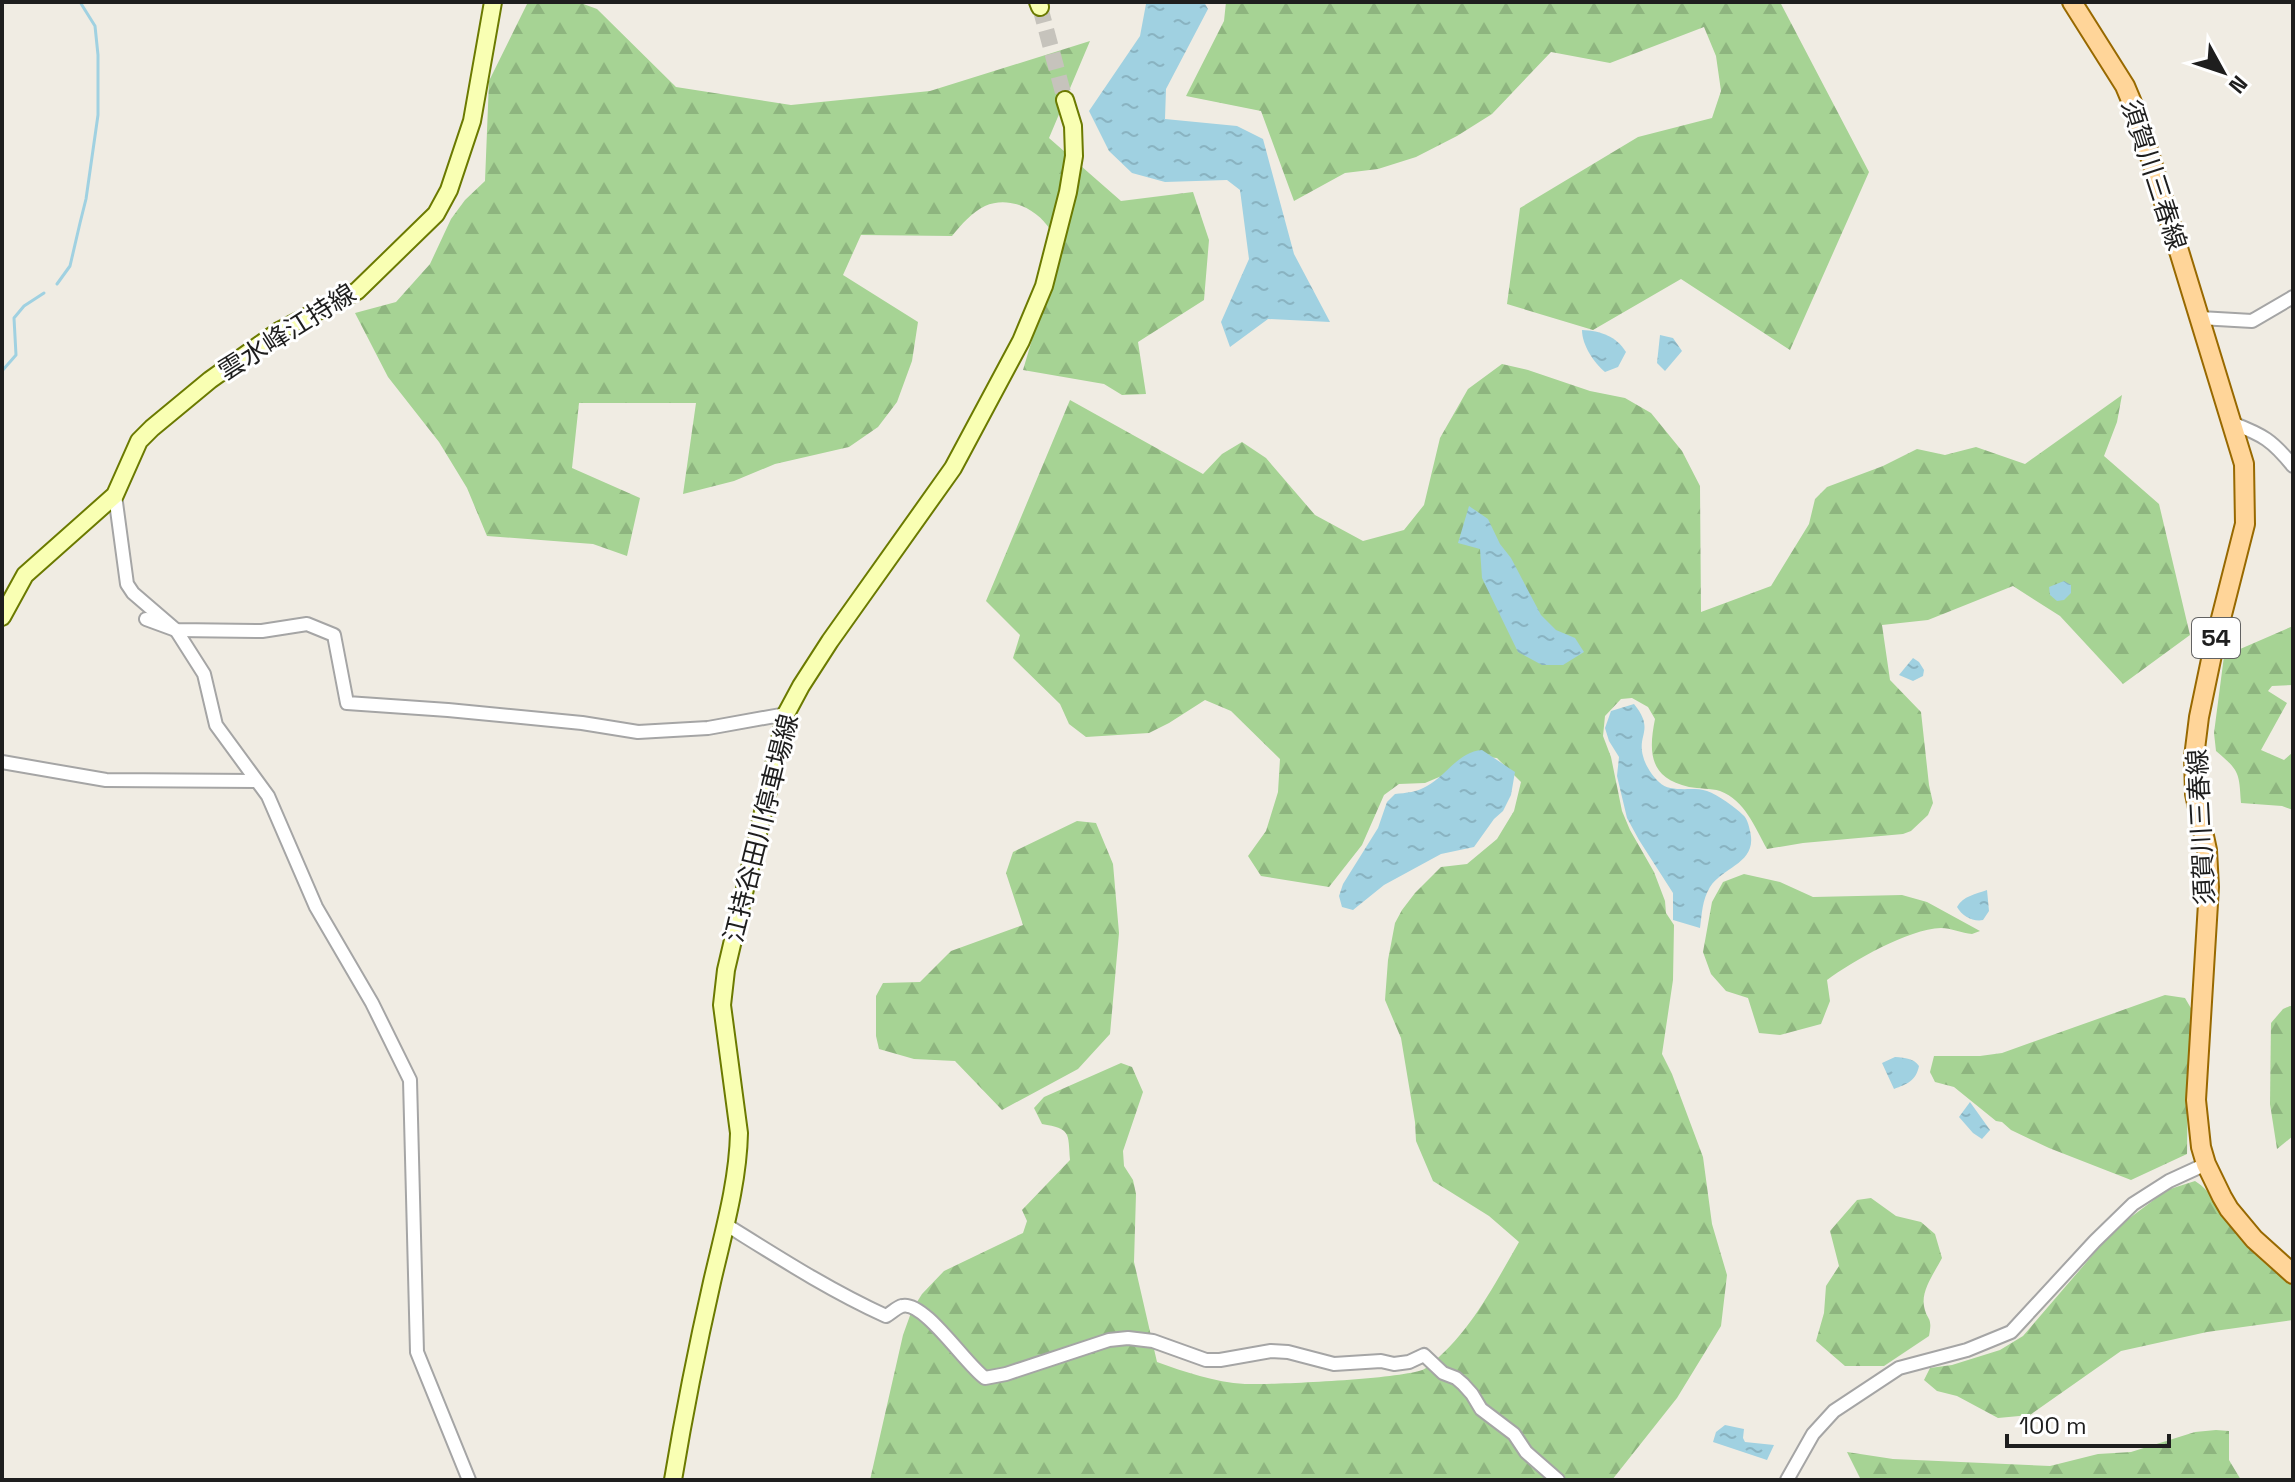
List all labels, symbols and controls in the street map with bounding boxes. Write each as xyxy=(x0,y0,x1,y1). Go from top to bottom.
north arrow xyxy=(2183,32,2263,112)
text: N xyxy=(2223,70,2254,100)
street label: 須賀川三春線 xyxy=(2114,96,2194,254)
street label: 雲水峰江持線 xyxy=(212,276,362,388)
road number: 54 xyxy=(2192,618,2240,658)
street label: 江持谷田川停車場線 xyxy=(716,710,806,946)
street label: 須賀川三春線 xyxy=(2180,748,2222,906)
scale bar xyxy=(2007,1398,2169,1448)
text: 100 m xyxy=(2019,1410,2087,1441)

